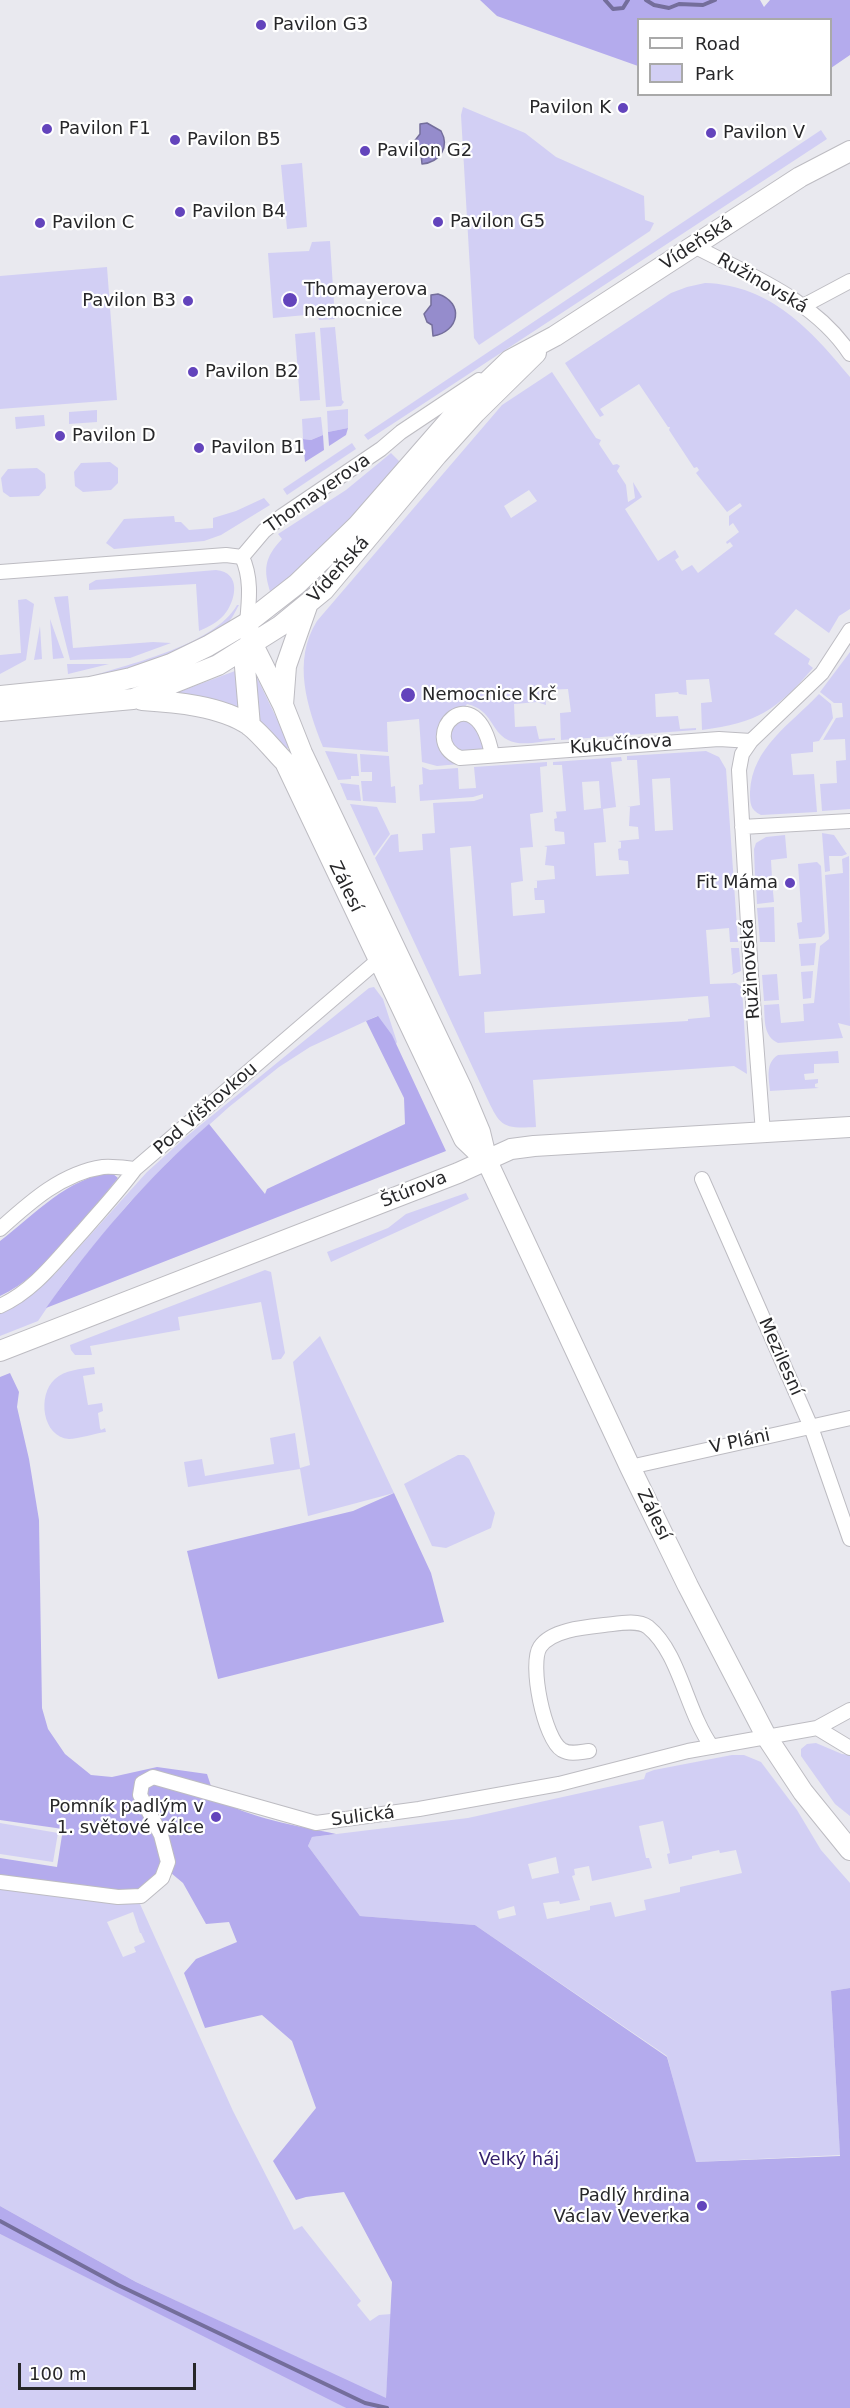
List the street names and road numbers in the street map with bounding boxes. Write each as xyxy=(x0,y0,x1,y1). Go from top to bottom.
street label: Vídeňská xyxy=(657,213,737,275)
street label: Ružinovská xyxy=(713,249,811,319)
street label: Thomayerova xyxy=(261,450,375,538)
street label: Vídeňská xyxy=(304,532,374,608)
street label: Kukučínova xyxy=(569,731,673,759)
street label: Zálesí xyxy=(323,858,367,916)
street label: Ružinovská xyxy=(737,918,765,1020)
street label: Pod Višňovkou xyxy=(150,1058,262,1160)
street label: Štúrova xyxy=(378,1167,450,1213)
street label: Mezilesní xyxy=(753,1315,807,1399)
street label: V Pláni xyxy=(708,1425,772,1459)
street label: Zálesí xyxy=(631,1486,675,1544)
street label: Sulická xyxy=(330,1802,396,1832)

